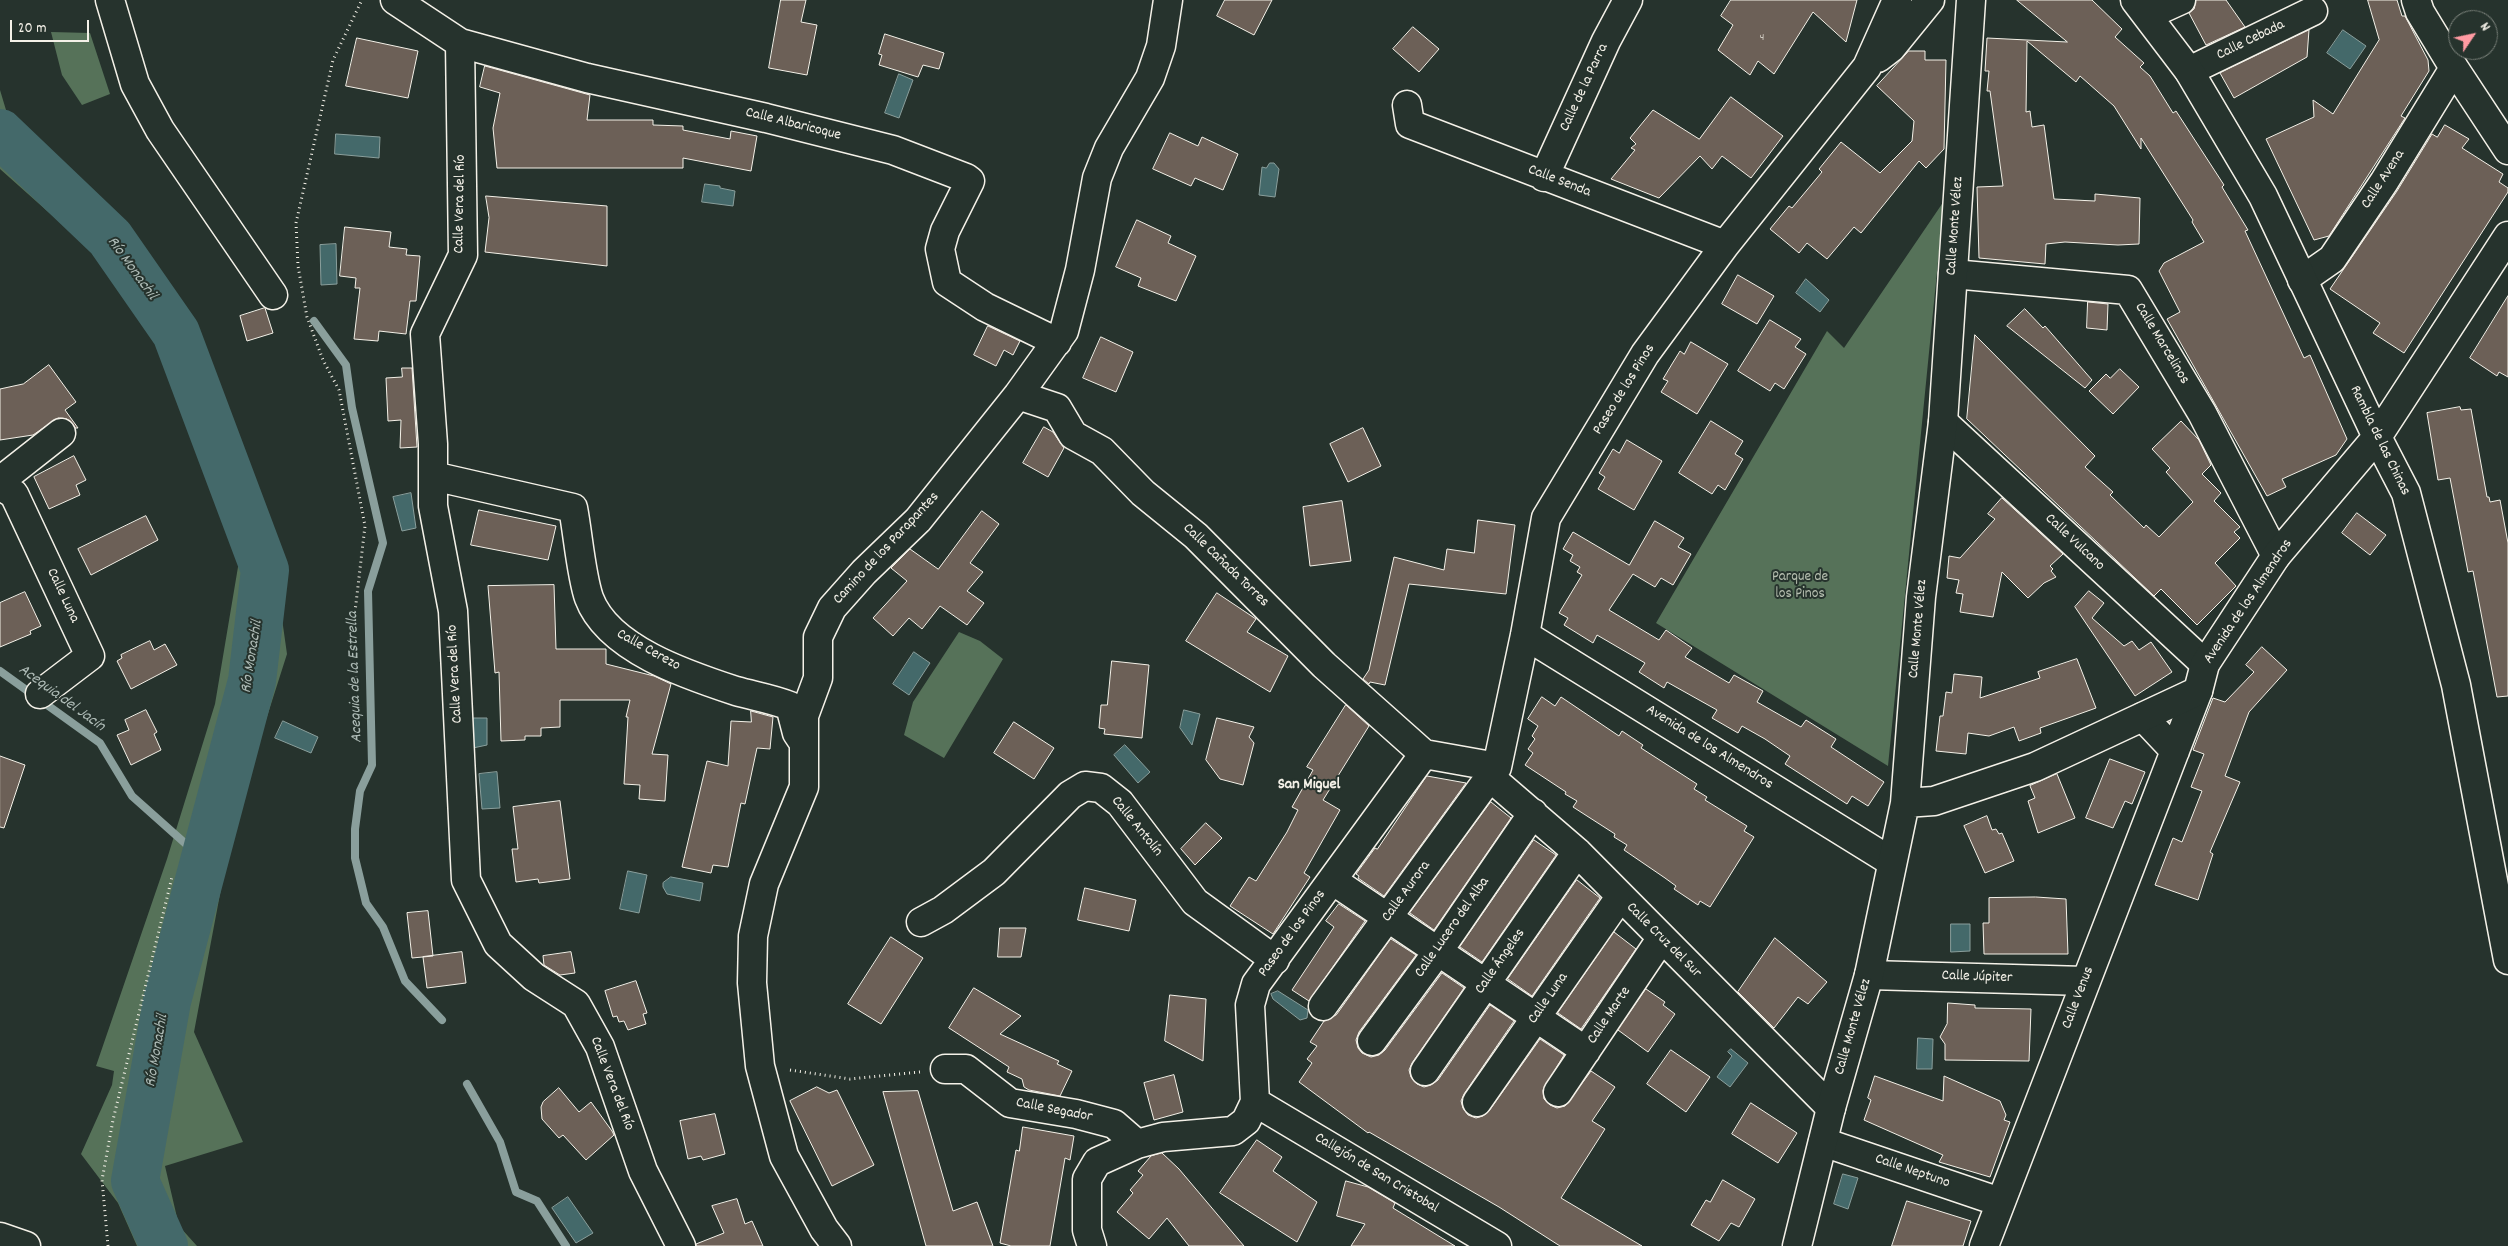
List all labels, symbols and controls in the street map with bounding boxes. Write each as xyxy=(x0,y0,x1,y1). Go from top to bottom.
scale bar xyxy=(12,10,91,42)
north arrow xyxy=(2448,10,2498,60)
street label: Calle Cebada xyxy=(2214,17,2288,65)
text: 20 m xyxy=(18,18,46,40)
text: N xyxy=(2474,19,2495,36)
house number: 4 xyxy=(1760,31,1764,45)
street label: Calle de la Parra xyxy=(1557,41,1613,135)
street label: Calle Albaricoque xyxy=(743,104,843,146)
street label: Calle Avena xyxy=(2358,147,2410,213)
street label: Calle Vera del Río xyxy=(451,154,471,254)
street label: Calle Senda xyxy=(1525,162,1593,202)
street label: Calle Monte Vélez xyxy=(1944,176,1968,276)
water label: Río Monachil xyxy=(102,234,160,304)
street label: Calle Marcelinos xyxy=(2130,300,2192,388)
street label: Paseo de los Pinos xyxy=(1590,341,1660,439)
street label: Rambla de las Chinas xyxy=(2345,383,2413,499)
street label: Camino de los Parapantes xyxy=(830,489,944,609)
street label: Calle Vulcano xyxy=(2040,511,2108,575)
street label: Calle Cañada Torres xyxy=(1178,520,1272,612)
street label: Avenida de los Almendros xyxy=(2201,536,2297,668)
street label: Calle Luna xyxy=(42,566,82,626)
park label: Parque de los Pinos xyxy=(1772,569,1828,604)
street label: Calle Monte Vélez xyxy=(1906,579,1932,679)
water label: Acequia de la Estrella xyxy=(344,611,368,743)
water label: Río Monachil xyxy=(238,619,268,695)
street label: Calle Vera del Río xyxy=(444,624,468,724)
street label: Calle Cerezo xyxy=(613,626,683,676)
water label: Acequia del Jacín xyxy=(14,661,108,737)
street label: Avenida de los Almendros xyxy=(1642,702,1776,794)
district label: San Miguel xyxy=(1278,776,1340,796)
street label: Calle Antolín xyxy=(1106,793,1166,861)
street label: Calle Aurora xyxy=(1379,858,1435,926)
street label: Calle Lucero del Alba xyxy=(1412,874,1494,982)
street label: Paseo de los Pinos xyxy=(1255,887,1331,981)
street label: Calle Cruz del Sur xyxy=(1621,899,1705,983)
street label: Calle Ángeles xyxy=(1472,926,1530,998)
street label: Calle Venus xyxy=(2059,964,2099,1032)
street label: Calle Júpiter xyxy=(1941,968,2013,988)
street label: Calle Luna xyxy=(1525,970,1573,1028)
street label: Calle Monte Vélez xyxy=(1832,977,1876,1077)
street label: Calle Marte xyxy=(1584,984,1636,1048)
water label: Río Monachil xyxy=(142,1013,174,1089)
street label: Calle Vera del Río xyxy=(585,1035,637,1133)
street label: Calle Segador xyxy=(1014,1095,1094,1127)
street label: Callejón de San Cristobal xyxy=(1311,1130,1441,1218)
street label: Calle Neptuno xyxy=(1872,1151,1952,1193)

